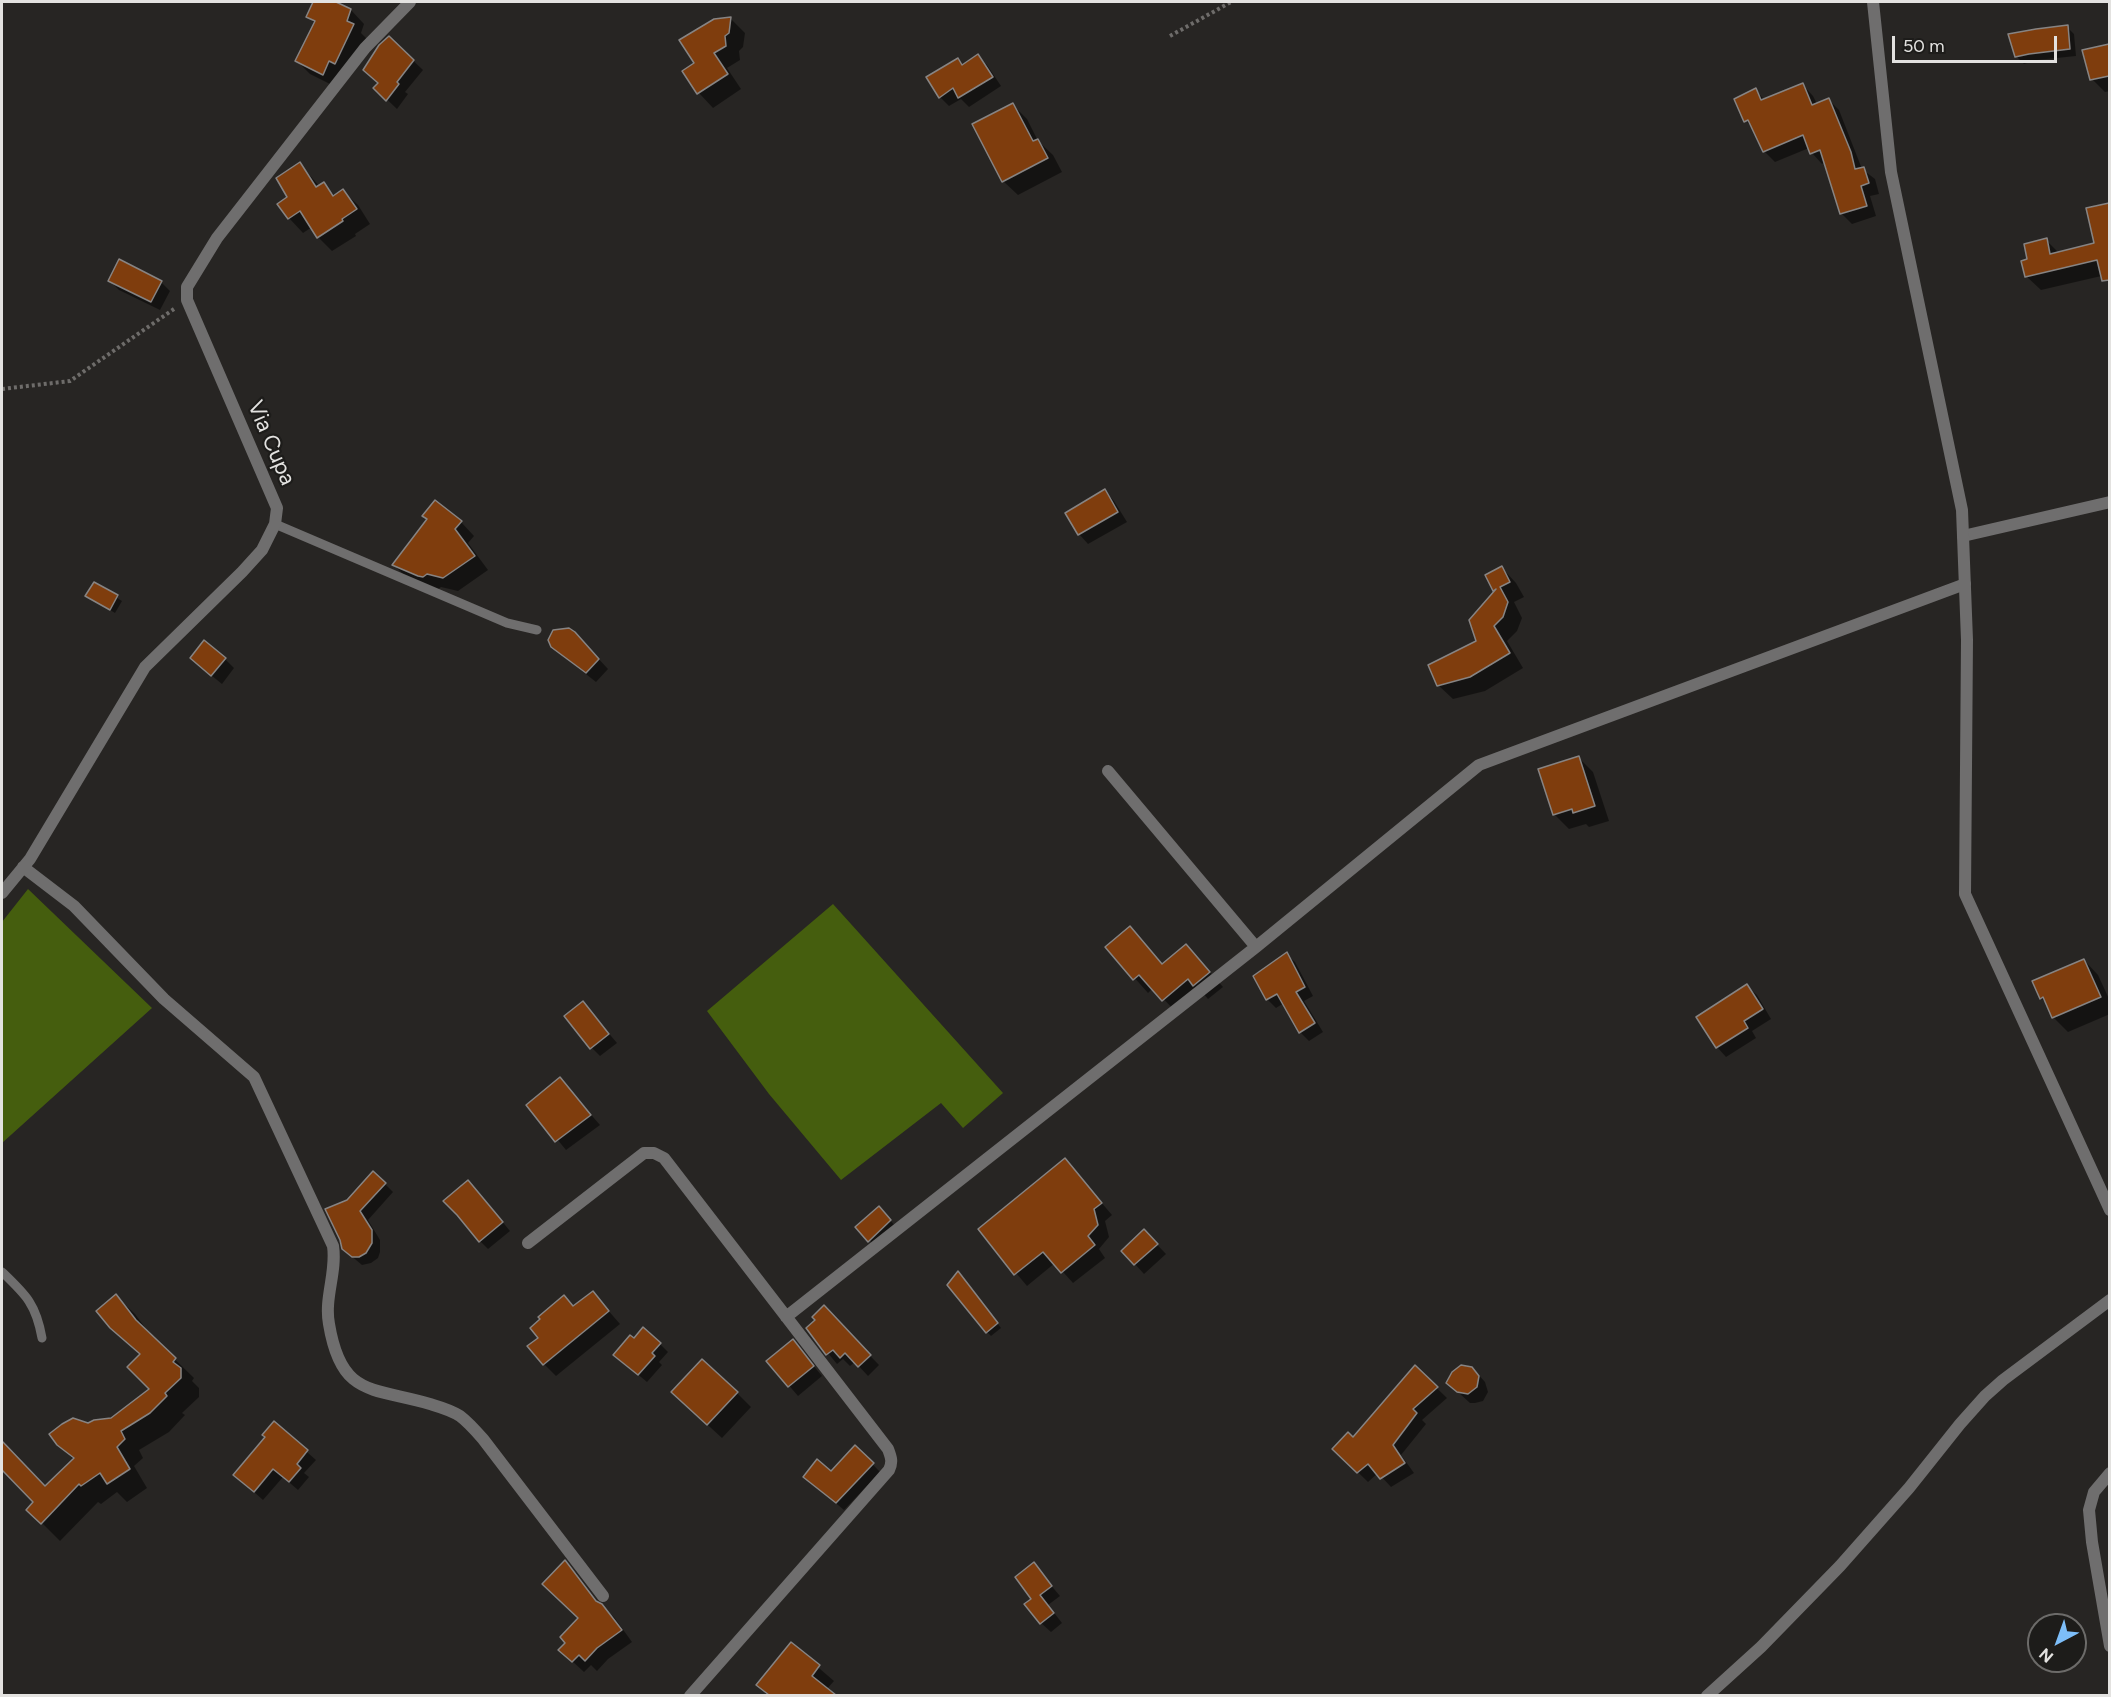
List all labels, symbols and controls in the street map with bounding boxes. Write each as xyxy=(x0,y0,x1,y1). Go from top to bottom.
scale bar xyxy=(1895,24,2060,62)
text: 50 m xyxy=(1903,35,1945,57)
street label: Via Cupa xyxy=(241,397,301,489)
north arrow xyxy=(2027,1613,2087,1673)
text: N xyxy=(2035,1644,2057,1667)

